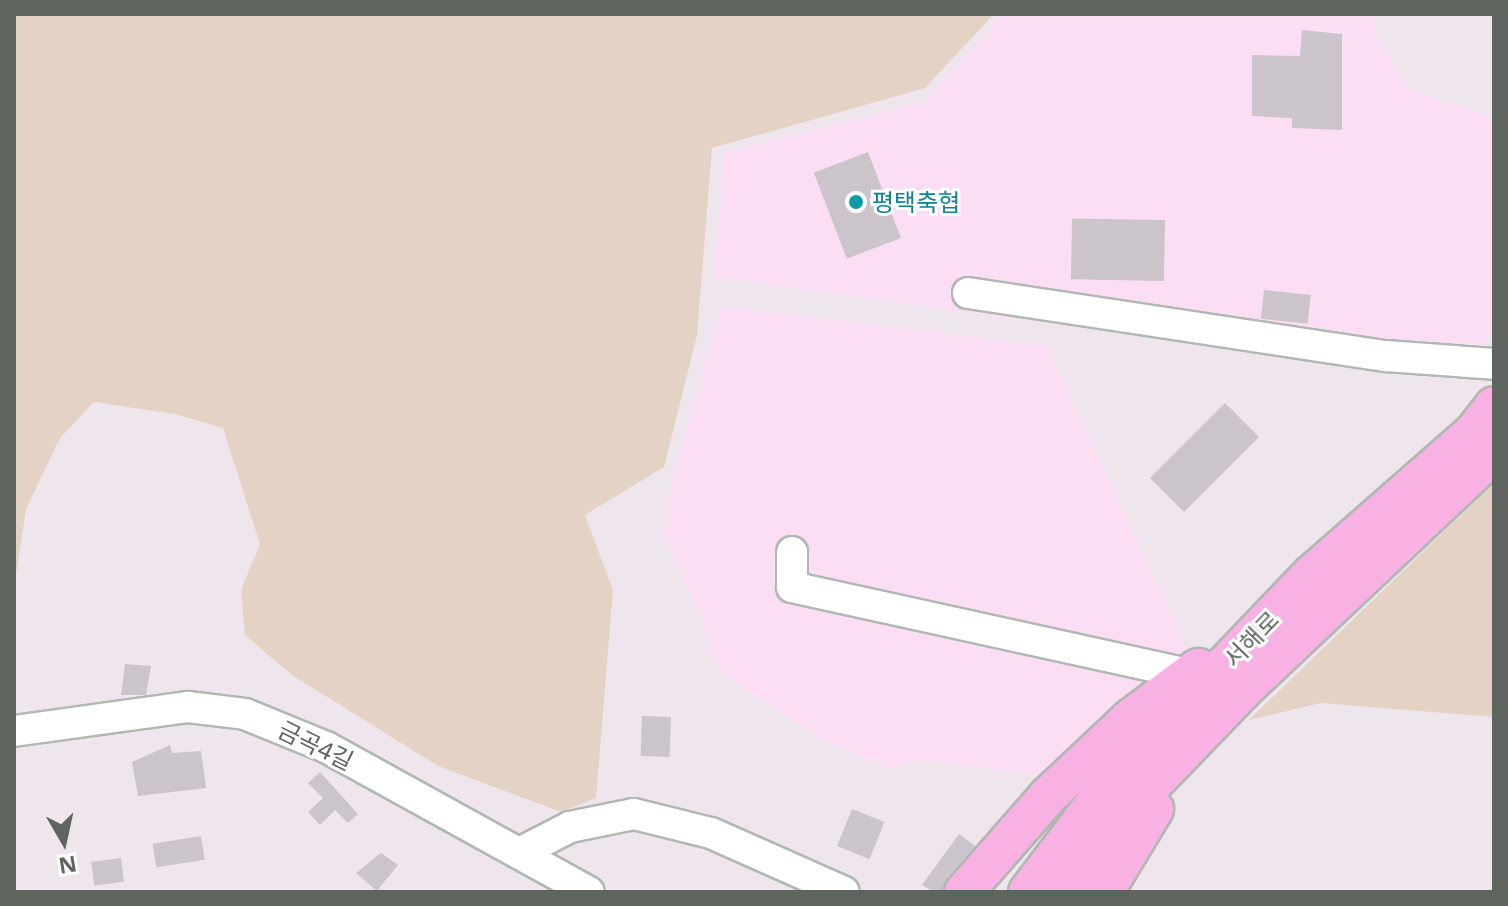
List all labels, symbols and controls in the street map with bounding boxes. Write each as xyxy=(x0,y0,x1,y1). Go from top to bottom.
place label: 평택축협 xyxy=(872,188,960,216)
marker: 평택축협 xyxy=(847,193,865,211)
street label: 서해로 xyxy=(1218,605,1284,673)
street label: 금곡4길 xyxy=(274,715,358,775)
north arrow xyxy=(24,802,104,882)
text: N xyxy=(57,849,79,882)

